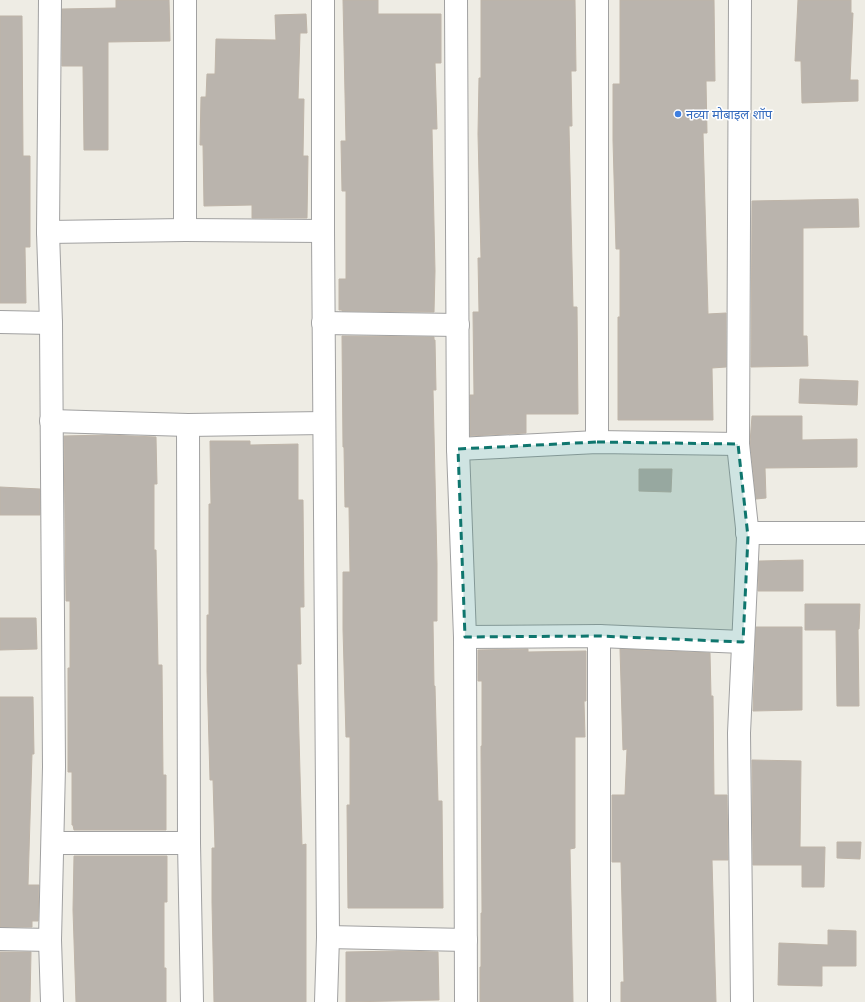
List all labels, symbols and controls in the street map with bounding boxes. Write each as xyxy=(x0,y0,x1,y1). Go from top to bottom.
place label: नव्या मोबाइल शॉप xyxy=(686,106,773,123)
marker: नव्या मोबाइल शॉप xyxy=(673,109,683,119)

